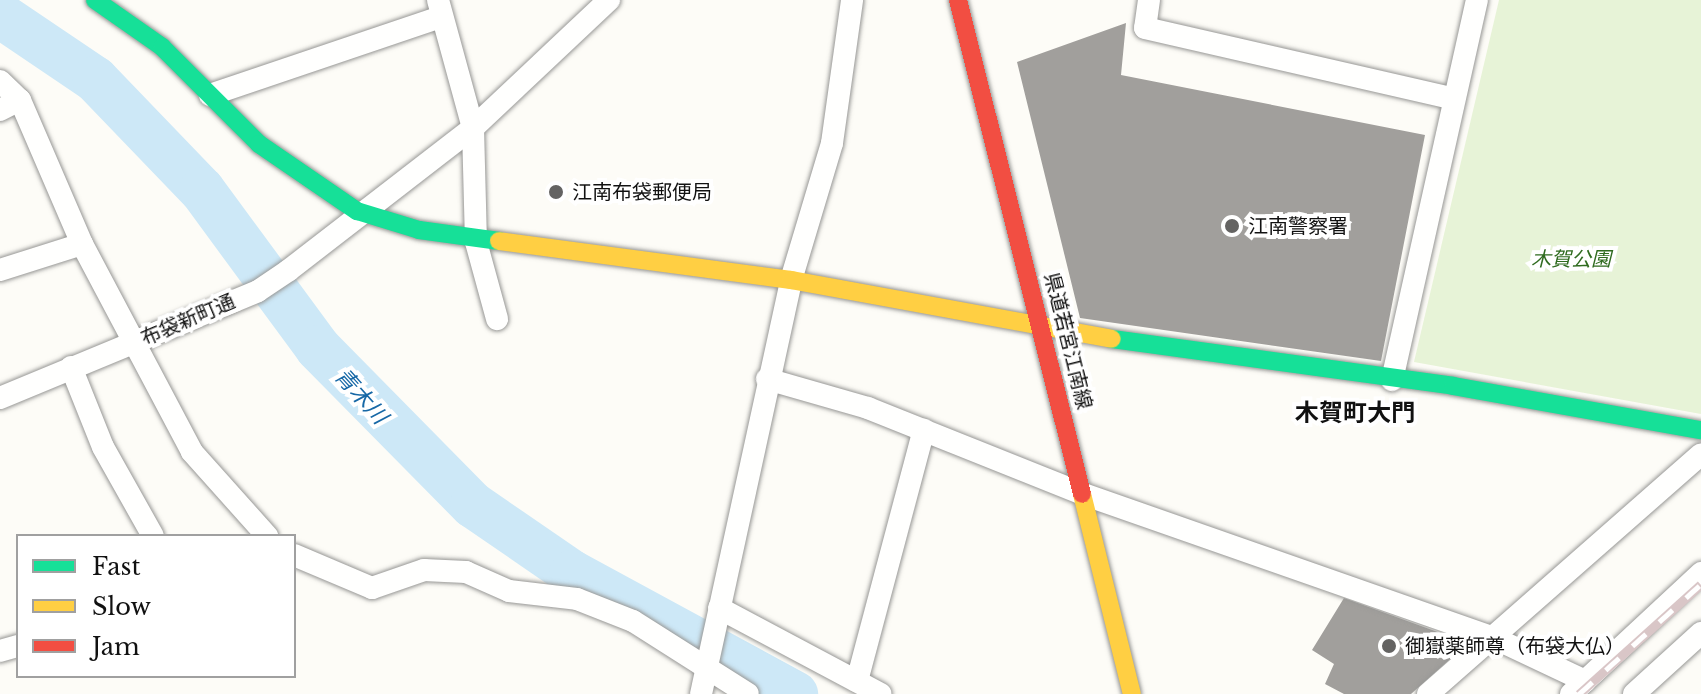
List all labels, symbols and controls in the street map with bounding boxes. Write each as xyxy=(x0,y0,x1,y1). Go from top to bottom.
place label: 江南布袋郵便局 xyxy=(572,180,712,204)
marker: 江南布袋郵便局 xyxy=(547,183,565,201)
place label: 江南警察署 xyxy=(1248,214,1348,238)
marker: 江南警察署 xyxy=(1223,217,1241,235)
park label: 木賀公園 xyxy=(1531,247,1611,271)
street label: 県道若宮江南線 xyxy=(1039,270,1097,412)
street label: 布袋新町通 xyxy=(137,289,239,351)
water label: 青木川 xyxy=(329,363,393,429)
district label: 木賀町大門 xyxy=(1295,399,1415,427)
legend xyxy=(16,534,296,678)
text: Fast xyxy=(92,552,140,581)
text: Slow xyxy=(92,592,151,621)
text: Jam xyxy=(92,632,140,661)
place label: 御嶽薬師尊（布袋大仏） xyxy=(1405,634,1625,658)
marker: 御嶽薬師尊（布袋大仏） xyxy=(1380,637,1398,655)

